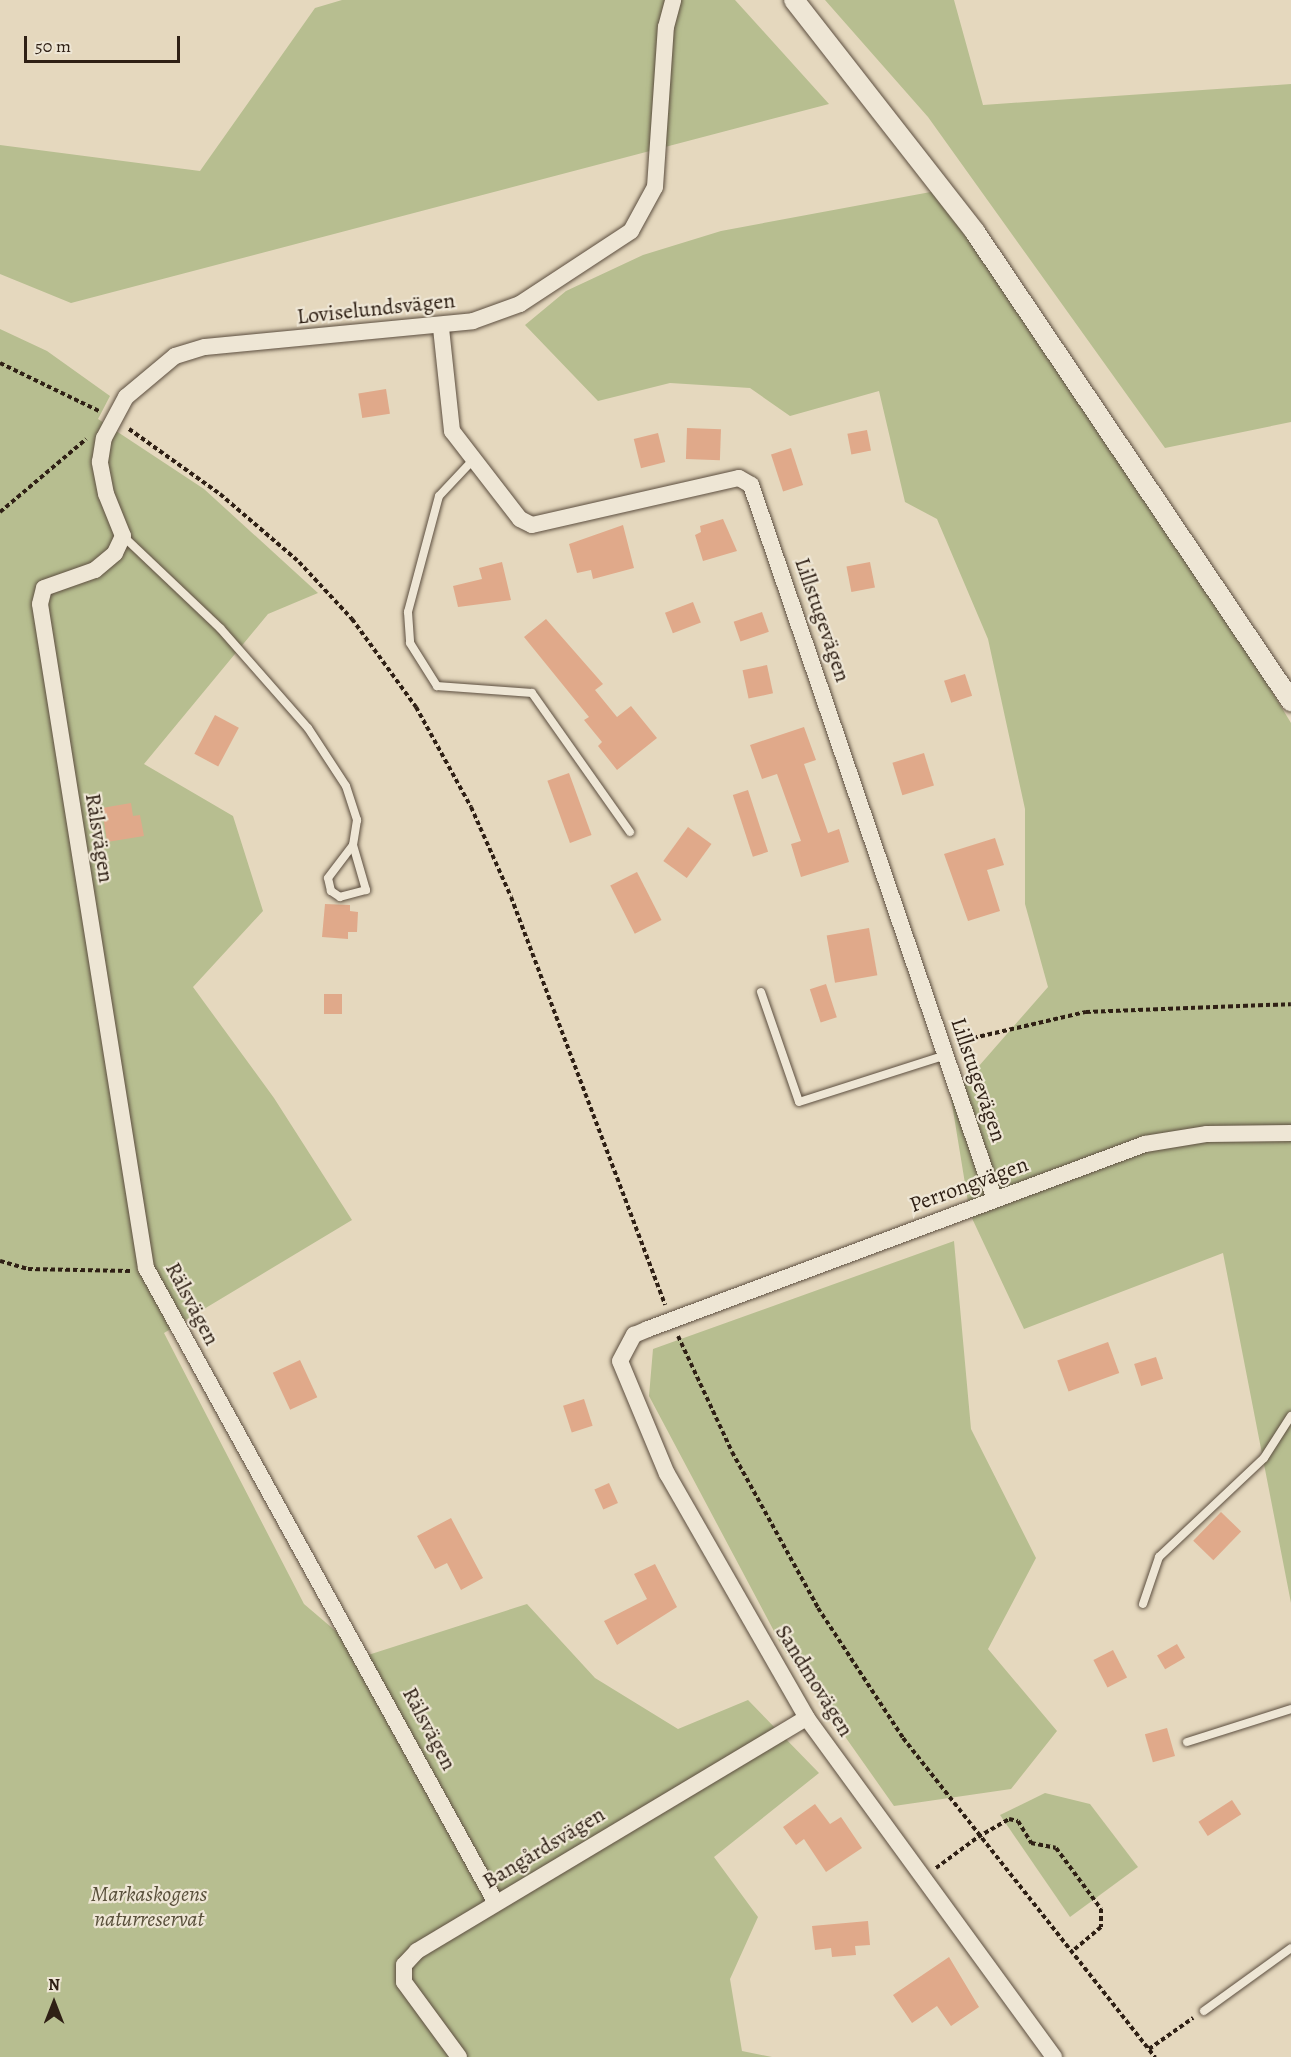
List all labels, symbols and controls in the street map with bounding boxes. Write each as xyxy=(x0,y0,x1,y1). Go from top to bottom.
scale bar xyxy=(27,24,183,62)
text: 50 m xyxy=(35,34,71,58)
street label: Loviselundsvägen xyxy=(296,288,456,330)
street label: Lillstugevägen xyxy=(788,554,856,686)
street label: Rälsvägen xyxy=(79,791,119,885)
street label: Lillstugevägen xyxy=(944,1014,1012,1146)
street label: Perrongvägen xyxy=(906,1151,1032,1219)
street label: Rälsvägen xyxy=(159,1258,225,1350)
street label: Sandmovägen xyxy=(769,1620,859,1742)
street label: Rälsvägen xyxy=(396,1683,462,1775)
street label: Bangårdsvägen xyxy=(478,1801,610,1895)
park label: Markaskogens naturreservat xyxy=(91,1881,207,1933)
north arrow xyxy=(24,1973,84,2033)
text: N xyxy=(48,1974,60,1996)

